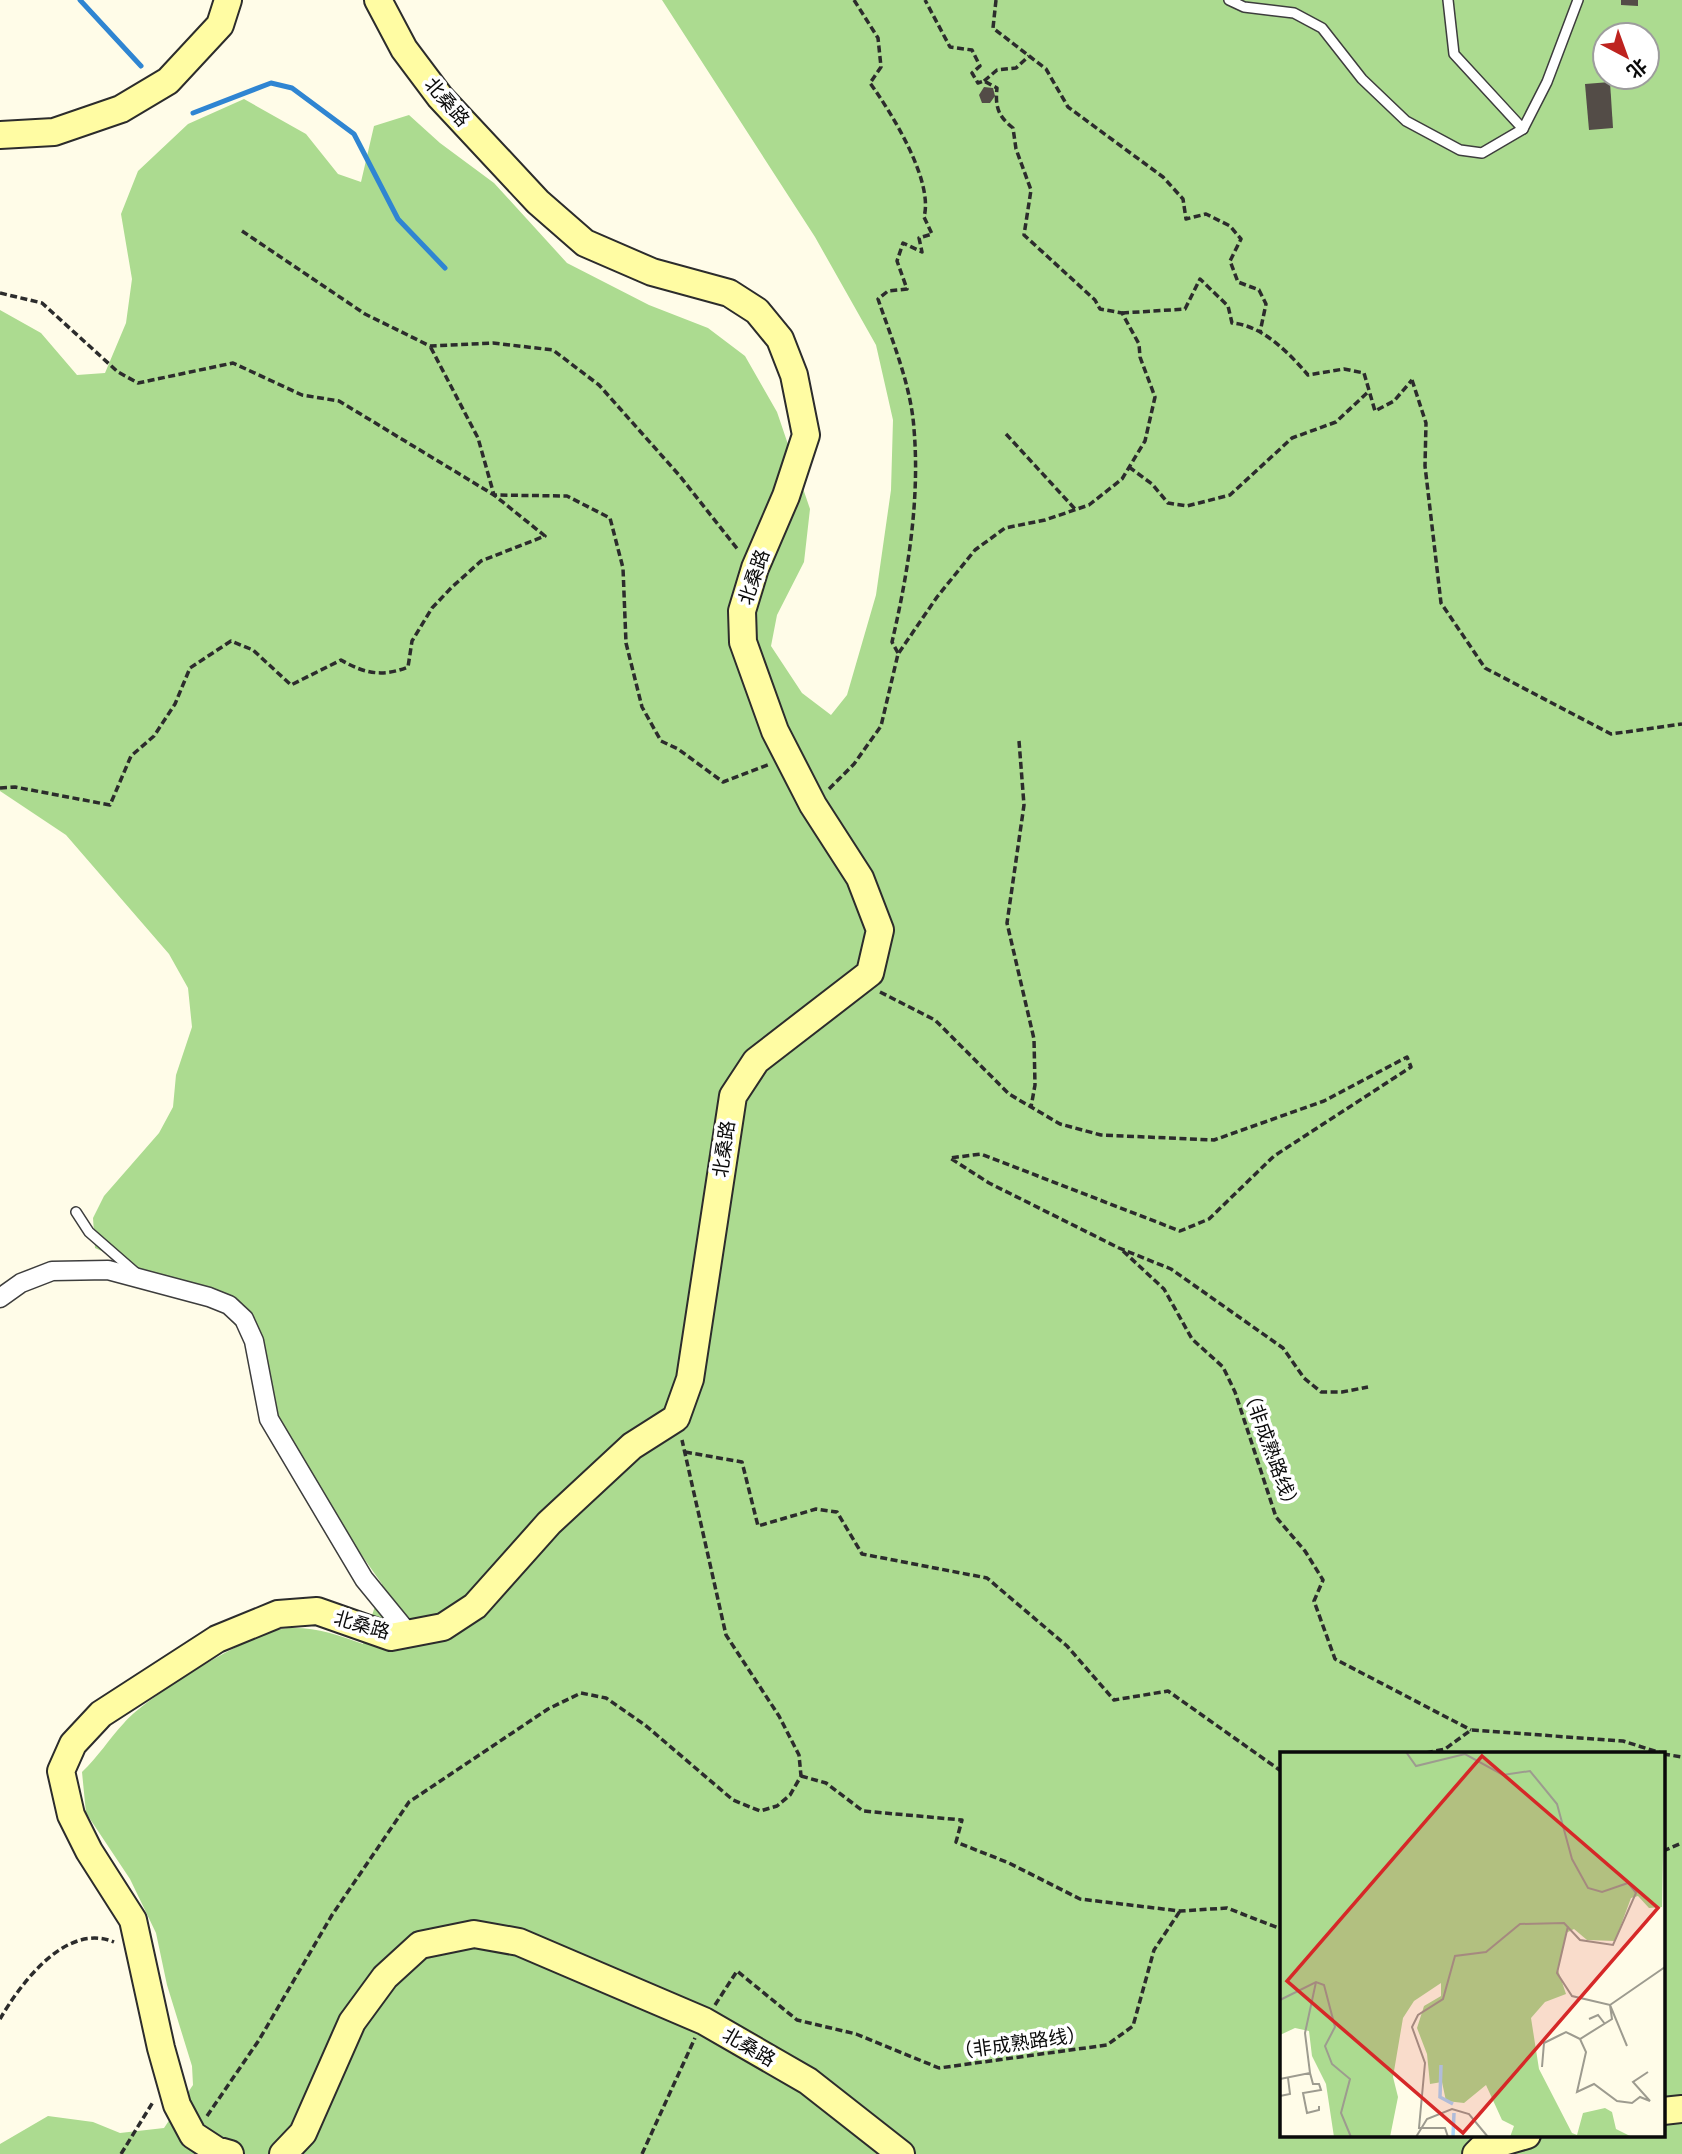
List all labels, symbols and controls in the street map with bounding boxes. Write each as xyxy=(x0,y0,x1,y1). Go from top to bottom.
north arrow xyxy=(1591,21,1661,91)
text: 北 xyxy=(1622,54,1652,83)
street label: 北桑路 xyxy=(420,73,474,131)
street label: 北桑路 xyxy=(734,546,774,608)
street label: 北桑路 xyxy=(709,1119,739,1179)
street label: （非成熟路线） xyxy=(1237,1384,1305,1516)
street label: 北桑路 xyxy=(331,1606,393,1644)
inset map xyxy=(1280,1752,1664,2136)
street label: （非成熟路线） xyxy=(953,2022,1087,2064)
street label: 北桑路 xyxy=(719,2023,779,2071)

